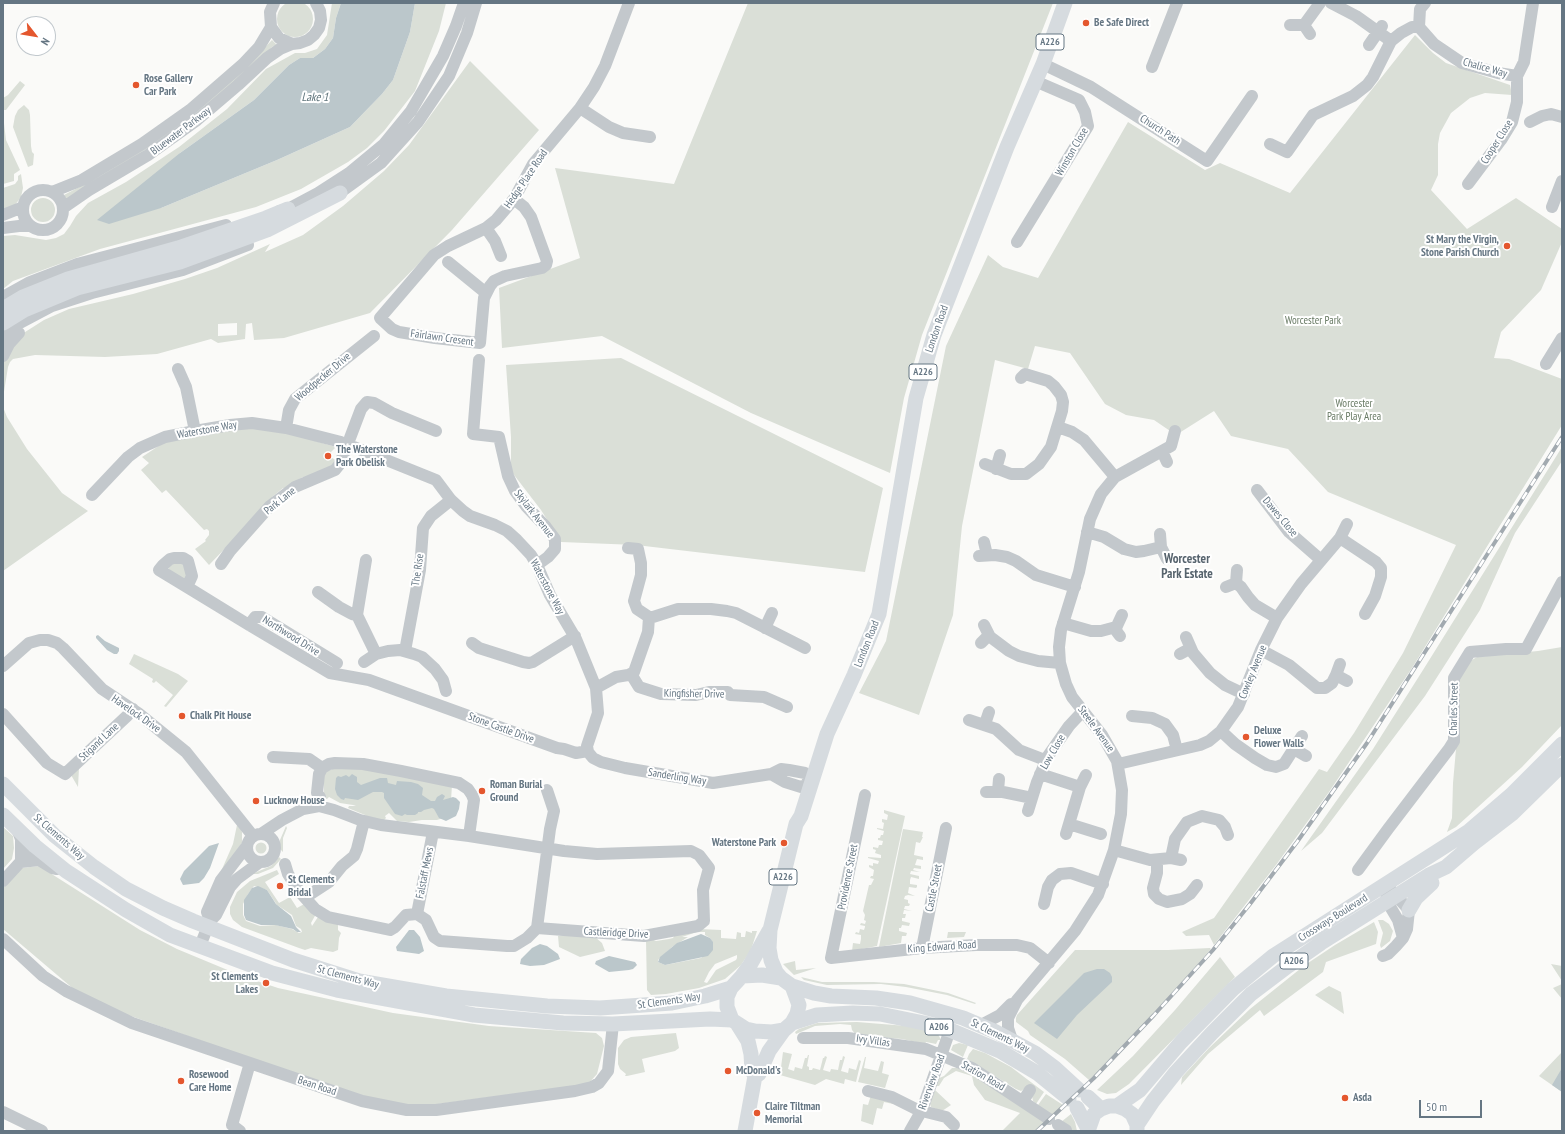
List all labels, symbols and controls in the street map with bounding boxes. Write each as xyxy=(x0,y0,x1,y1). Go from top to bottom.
north arrow xyxy=(16,16,56,56)
place label: Be Safe Direct xyxy=(1094,16,1149,30)
marker: Be Safe Direct xyxy=(1081,18,1091,28)
road number: A226 xyxy=(1036,34,1064,50)
text: N xyxy=(38,36,53,48)
street label: Chalice Way xyxy=(1461,55,1509,81)
place label: Rose Gallery Car Park xyxy=(144,72,193,98)
marker: Rose Gallery Car Park xyxy=(131,80,141,90)
water label: Lake 1 xyxy=(301,91,329,105)
street label: Bluewater Parkway xyxy=(148,104,214,158)
street label: Church Path xyxy=(1137,112,1183,148)
street label: Cooper Close xyxy=(1478,118,1516,166)
street label: Winston Close xyxy=(1053,125,1091,179)
street label: Hedge Place Road xyxy=(501,147,551,211)
place label: St Mary the Virgin, Stone Parish Church xyxy=(1421,233,1499,259)
marker: St Mary the Virgin, Stone Parish Church xyxy=(1502,241,1512,251)
street label: London Road xyxy=(923,304,951,354)
park label: Worcester Park xyxy=(1285,314,1341,328)
street label: Fairlawn Cresent xyxy=(410,327,474,349)
street label: Woodpecker Drive xyxy=(293,350,353,404)
road number: A226 xyxy=(909,364,937,380)
park label: Worcester Park Play Area xyxy=(1327,397,1381,423)
street label: Waterstone Way xyxy=(176,418,238,442)
place label: The Waterstone Park Obelisk xyxy=(336,443,398,469)
marker: The Waterstone Park Obelisk xyxy=(323,451,333,461)
street label: Park Lane xyxy=(262,484,298,518)
street label: Skylark Avenue xyxy=(511,487,557,541)
street label: Dawes Close xyxy=(1260,494,1300,540)
district label: Worcester Park Estate xyxy=(1161,551,1213,582)
street label: The Rise xyxy=(409,553,427,587)
street label: Waterstone Way xyxy=(527,557,567,617)
street label: Northwood Drive xyxy=(260,613,322,659)
street label: London Road xyxy=(852,619,882,669)
street label: Cowley Avenue xyxy=(1236,643,1270,701)
street label: Charles Street xyxy=(1447,682,1461,736)
street label: Kingfisher Drive xyxy=(664,687,724,701)
street label: Havelock Drive xyxy=(109,692,163,736)
street label: Steele Avenue xyxy=(1075,703,1117,755)
place label: Chalk Pit House xyxy=(190,709,251,723)
street label: Stone Castle Drive xyxy=(466,710,536,746)
marker: Chalk Pit House xyxy=(177,711,187,721)
street label: Stigand Lane xyxy=(76,720,122,764)
place label: Deluxe Flower Walls xyxy=(1254,724,1304,750)
street label: Low Close xyxy=(1038,732,1068,772)
marker: Deluxe Flower Walls xyxy=(1241,732,1251,742)
street label: Sanderling Way xyxy=(647,766,707,788)
place label: Roman Burial Ground xyxy=(490,778,542,804)
marker: Roman Burial Ground xyxy=(477,786,487,796)
place label: Lucknow House xyxy=(264,794,325,808)
marker: Lucknow House xyxy=(251,796,261,806)
street label: St Clements Way xyxy=(31,811,87,863)
place label: Waterstone Park xyxy=(712,836,776,850)
marker: Waterstone Park xyxy=(779,838,789,848)
street label: Providence Street xyxy=(835,843,861,911)
street label: Falstaff Mews xyxy=(414,846,436,900)
street label: Castle Street xyxy=(923,863,945,913)
road number: A226 xyxy=(769,869,797,885)
place label: St Clements Bridal xyxy=(288,873,335,899)
marker: St Clements Bridal xyxy=(275,881,285,891)
street label: Crossways Boulevard xyxy=(1296,891,1370,945)
street label: Castleridge Drive xyxy=(583,925,649,941)
street label: King Edward Road xyxy=(907,938,977,956)
road number: A206 xyxy=(1280,953,1308,969)
street label: St Clements Way xyxy=(316,962,380,992)
place label: St Clements Lakes xyxy=(211,970,258,996)
marker: St Clements Lakes xyxy=(261,978,271,988)
street label: St Clements Way xyxy=(637,990,701,1012)
street label: St Clements Way xyxy=(969,1016,1031,1056)
road number: A206 xyxy=(925,1019,953,1035)
street label: Ivy Villas xyxy=(855,1032,891,1050)
street label: Riverview Road xyxy=(916,1052,948,1112)
street label: Station Road xyxy=(959,1058,1007,1094)
place label: McDonald's xyxy=(736,1064,781,1078)
marker: McDonald's xyxy=(723,1066,733,1076)
place label: Rosewood Care Home xyxy=(189,1068,231,1094)
street label: Bean Road xyxy=(296,1074,338,1098)
marker: Rosewood Care Home xyxy=(176,1076,186,1086)
place label: Asda xyxy=(1353,1091,1372,1105)
scale bar xyxy=(1421,1092,1484,1118)
marker: Asda xyxy=(1340,1093,1350,1103)
text: 50 m xyxy=(1426,1099,1447,1114)
place label: Claire Tiltman Memorial xyxy=(765,1100,820,1126)
marker: Claire Tiltman Memorial xyxy=(752,1108,762,1118)

